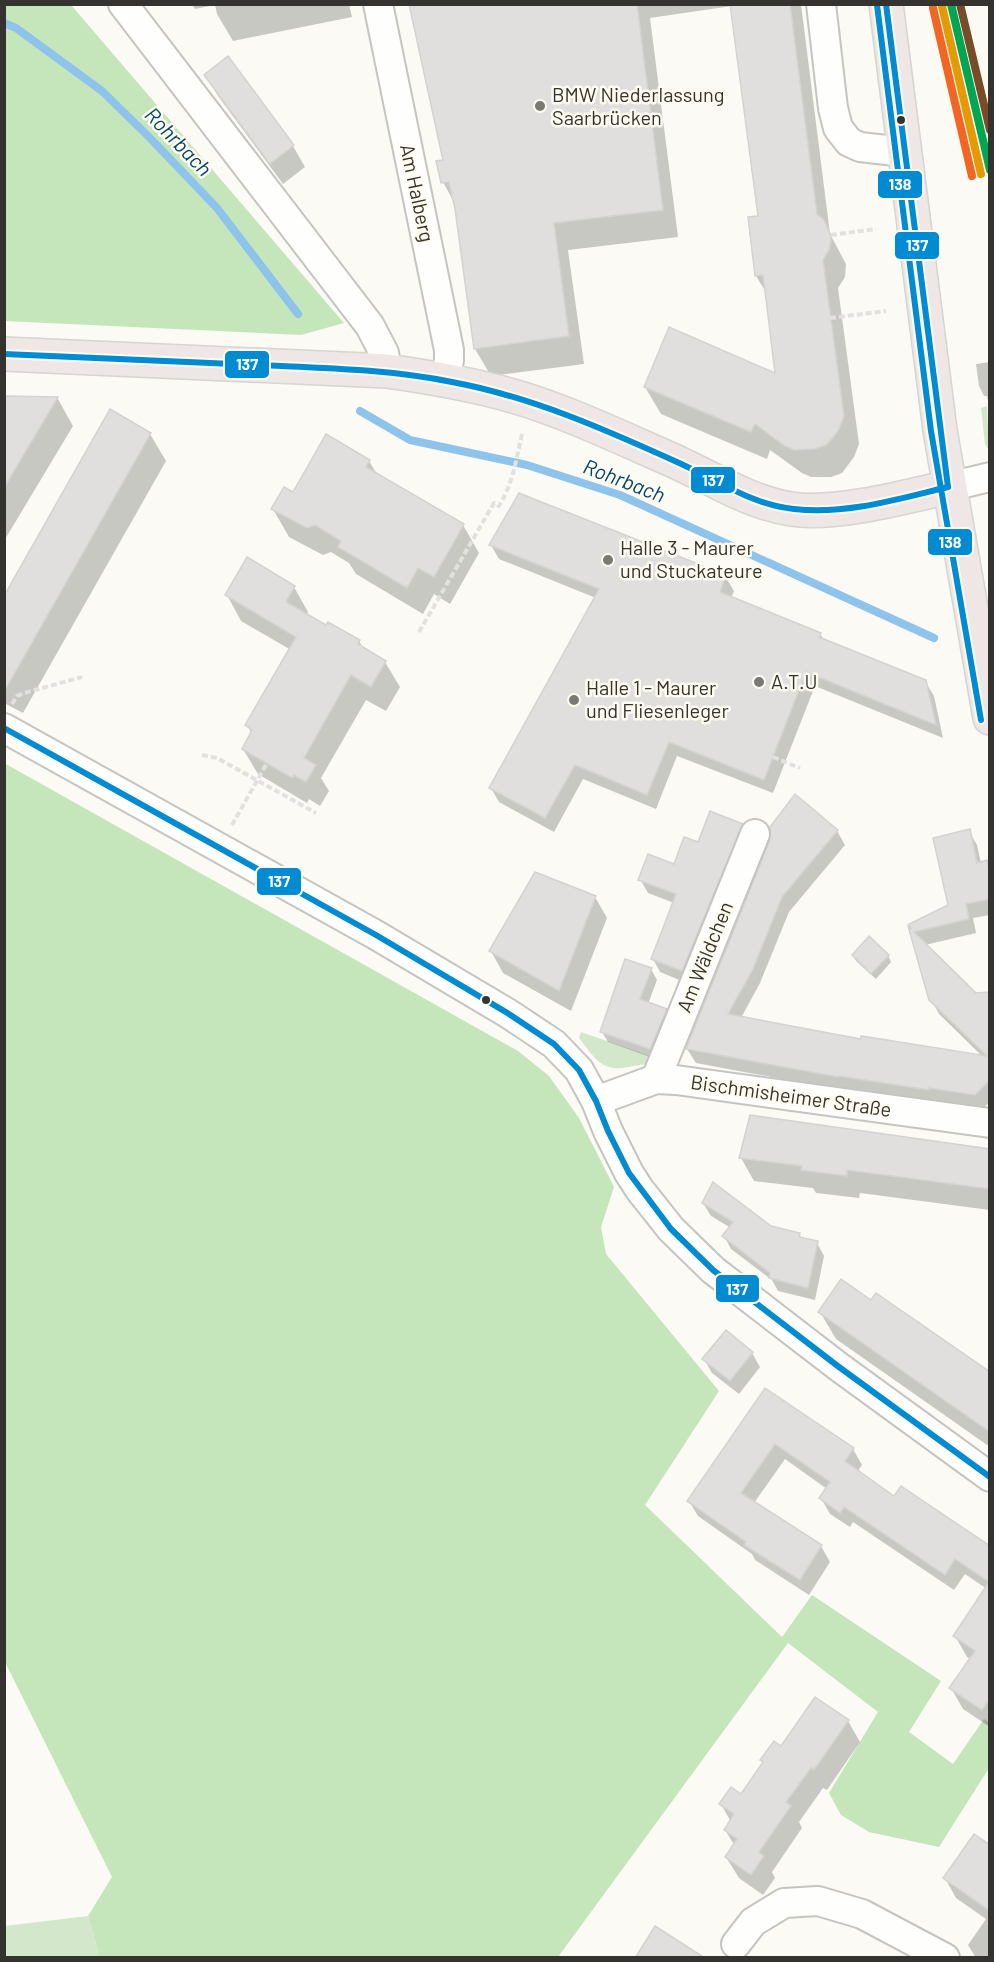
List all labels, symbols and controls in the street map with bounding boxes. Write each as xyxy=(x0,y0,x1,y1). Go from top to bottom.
place label: BMW Niederlassung Saarbrücken xyxy=(552,82,725,129)
marker: BMW Niederlassung Saarbrücken xyxy=(533,99,547,113)
water label: Rohrbach xyxy=(140,101,218,180)
unlabelled marker xyxy=(895,114,907,126)
street label: Am Halberg xyxy=(396,141,440,244)
line badge: 138 xyxy=(877,170,923,199)
text: 138 xyxy=(889,174,912,193)
line badge: 137 xyxy=(894,231,940,260)
text: 137 xyxy=(906,235,928,254)
line badge: 137 xyxy=(224,350,270,379)
text: 137 xyxy=(236,354,258,373)
water label: Rohrbach xyxy=(580,453,669,507)
line badge: 137 xyxy=(690,466,736,494)
text: 137 xyxy=(702,470,724,489)
line badge: 138 xyxy=(927,528,973,556)
text: 138 xyxy=(939,532,962,551)
place label: Halle 3 - Maurer und Stuckateure xyxy=(620,535,763,582)
marker: Halle 3 - Maurer und Stuckateure xyxy=(601,553,615,567)
place label: A.T.U xyxy=(771,669,817,693)
place label: Halle 1 - Maurer und Fliesenleger xyxy=(586,675,729,722)
marker: A.T.U xyxy=(752,675,766,689)
marker: Halle 1 - Maurer und Fliesenleger xyxy=(567,693,581,707)
line badge: 137 xyxy=(256,867,302,896)
text: 137 xyxy=(268,871,290,890)
street label: Am Wäldchen xyxy=(671,898,737,1016)
unlabelled marker xyxy=(480,994,492,1006)
street label: Bischmisheimer Straße xyxy=(689,1069,893,1121)
line badge: 137 xyxy=(715,1274,760,1303)
text: 137 xyxy=(726,1279,748,1298)

